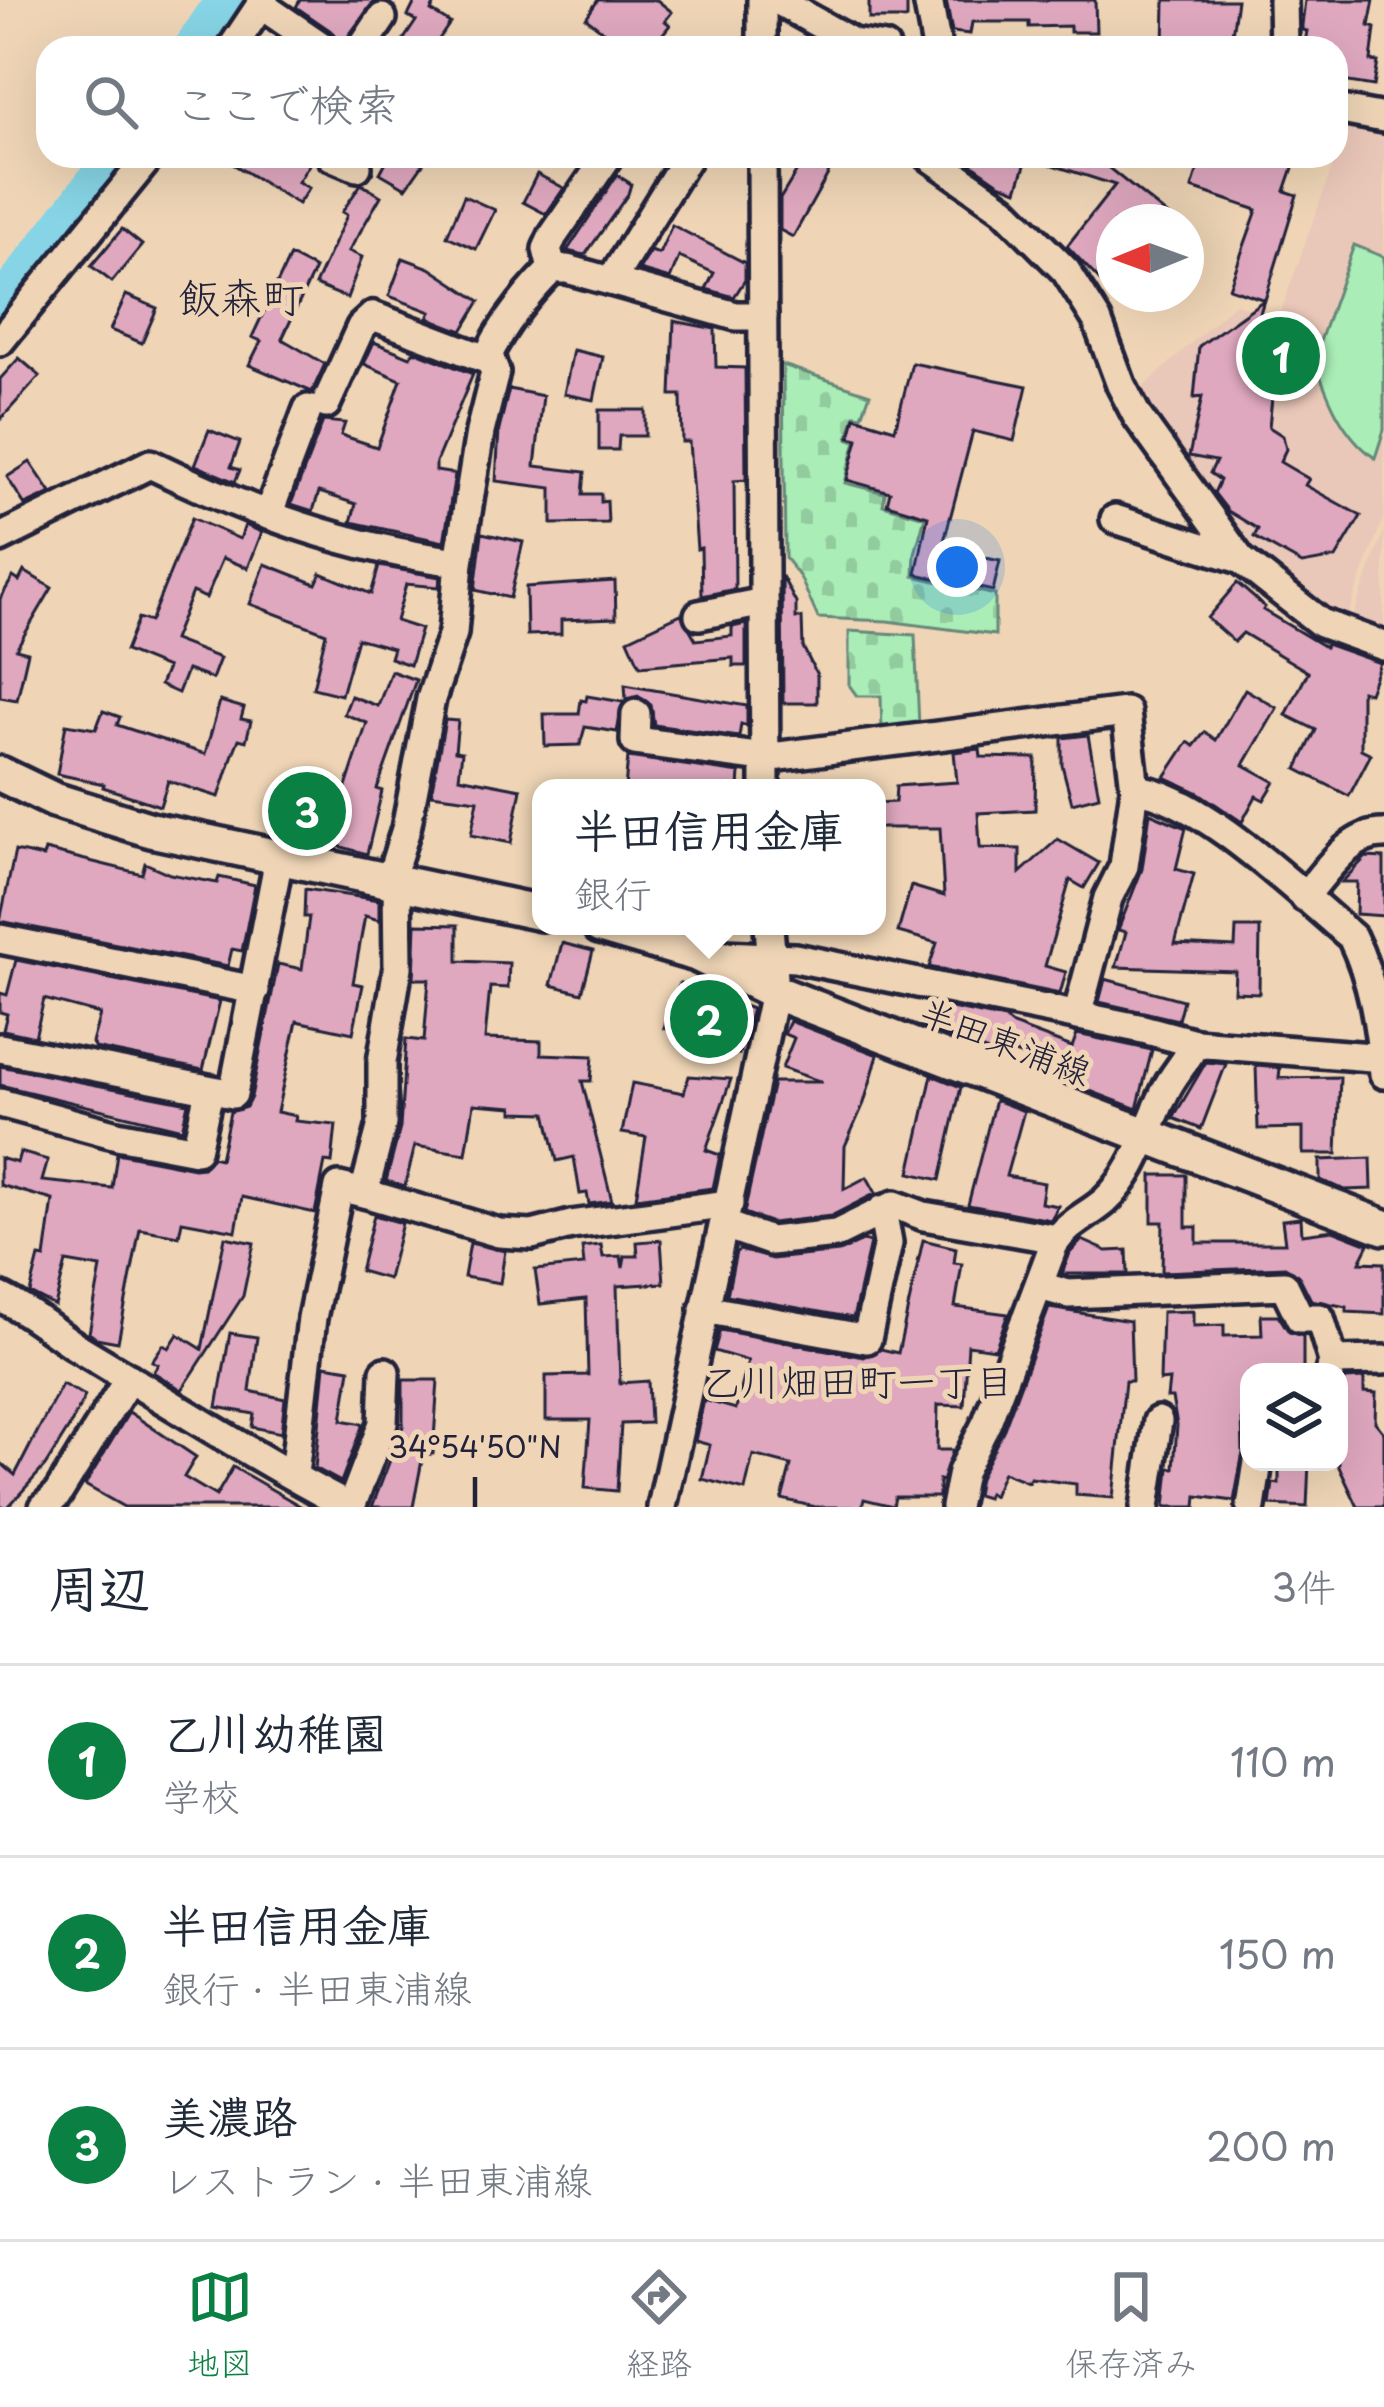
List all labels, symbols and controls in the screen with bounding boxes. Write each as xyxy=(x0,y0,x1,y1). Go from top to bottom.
search box xyxy=(36,36,1348,168)
text: ここで検索 xyxy=(174,68,399,136)
icon: search xyxy=(78,69,144,135)
north arrow xyxy=(1096,204,1204,312)
district label: 飯森町 xyxy=(178,264,304,327)
pin: 1 xyxy=(1242,311,1320,401)
your location xyxy=(927,537,987,597)
pin: 3 xyxy=(268,766,346,856)
popup xyxy=(532,779,886,935)
text: 半田信用金庫 xyxy=(574,794,844,862)
text: 銀行 xyxy=(574,862,652,921)
pin: 2 xyxy=(670,974,748,1064)
street label: 半田東浦線 xyxy=(912,983,1100,1097)
district label: 乙川畑田町一丁目 xyxy=(702,1350,1014,1409)
map controls xyxy=(1240,1363,1348,1471)
button: layers xyxy=(1240,1363,1348,1471)
text: 34°54'50"N xyxy=(388,1423,562,1468)
text: 周辺 xyxy=(48,1547,150,1624)
text: 3件 xyxy=(1271,1556,1336,1615)
text: 乙川幼稚園 xyxy=(162,1697,387,1765)
text: 1 xyxy=(78,1731,96,1790)
text: 110 m xyxy=(1230,1731,1336,1790)
text: 学校 xyxy=(162,1765,240,1824)
text: 半田信用金庫 xyxy=(162,1889,432,1957)
text: 2 xyxy=(73,1923,101,1982)
text: 150 m xyxy=(1219,1923,1336,1982)
text: 銀行 · 半田東浦線 xyxy=(162,1957,472,2016)
text: 美濃路 xyxy=(162,2081,297,2149)
text: 3 xyxy=(74,2115,100,2174)
text: 200 m xyxy=(1206,2115,1336,2174)
text: レストラン · 半田東浦線 xyxy=(162,2149,592,2208)
tab: 地図 xyxy=(187,2264,253,2386)
tab: 経路 xyxy=(626,2264,692,2386)
tab: 保存済み xyxy=(1065,2264,1197,2386)

